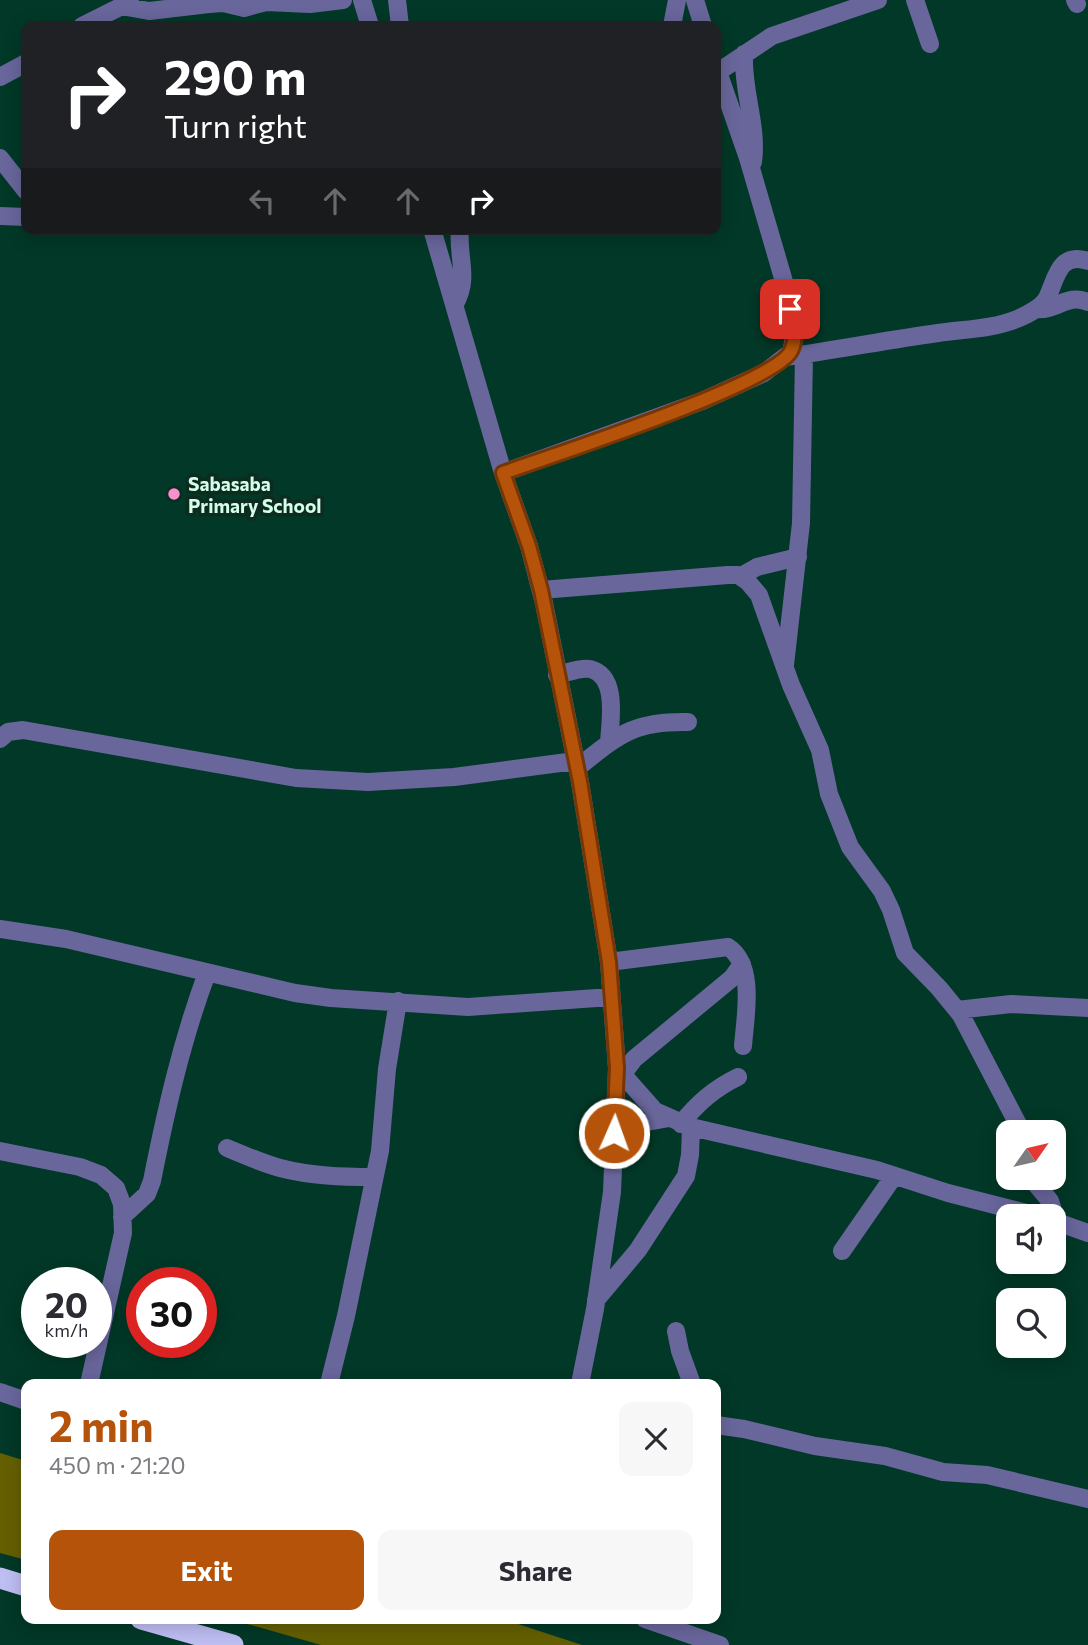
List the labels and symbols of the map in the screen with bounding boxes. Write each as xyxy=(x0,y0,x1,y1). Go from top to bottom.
pin xyxy=(760,279,820,339)
place label: Sabasaba Primary School xyxy=(188,472,321,517)
marker: Sabasaba Primary School xyxy=(166,486,182,502)
position arrow xyxy=(577,1096,651,1170)
north arrow xyxy=(996,1120,1066,1190)
speed limit sign: 30 xyxy=(126,1267,217,1358)

